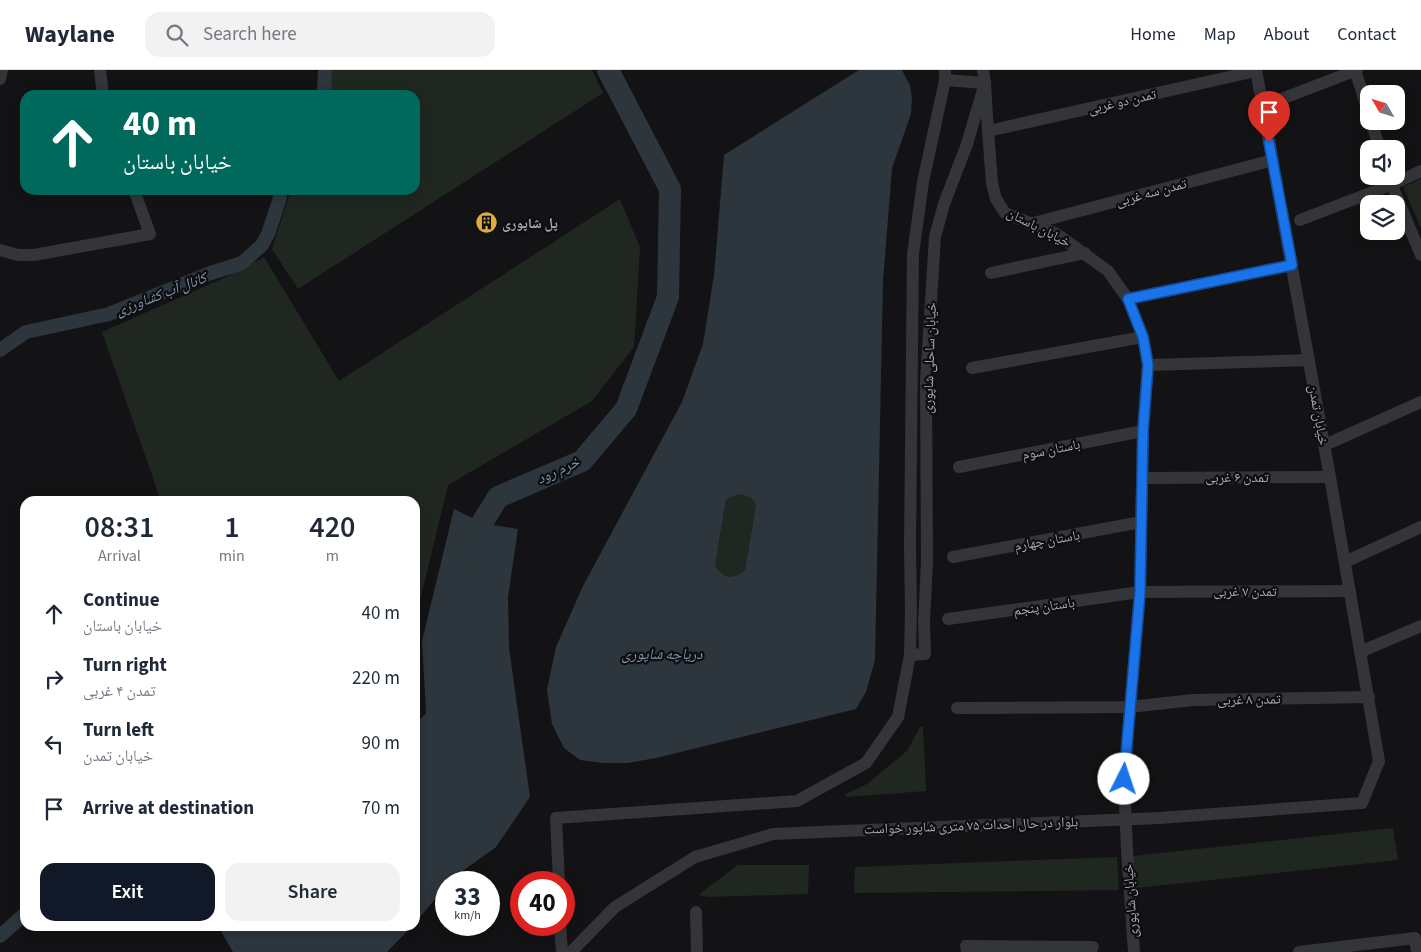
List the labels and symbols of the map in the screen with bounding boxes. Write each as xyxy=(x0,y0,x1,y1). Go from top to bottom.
street label: تمدن دو غربی xyxy=(1086,84,1159,120)
north arrow xyxy=(1360,85,1405,130)
pin xyxy=(1248,91,1290,142)
street label: تمدن سه غربی xyxy=(1114,174,1189,212)
street label: خیابان باستان xyxy=(1003,203,1074,253)
building icon: پل شاپوری xyxy=(474,211,498,235)
place label: پل شاپوری xyxy=(502,214,558,234)
water label: کانال آب کشاورزی xyxy=(113,266,212,321)
street label: خیابان ساحلی شاپوری xyxy=(918,302,942,414)
street label: خیابان تمدن xyxy=(1303,383,1333,447)
street label: باستان سوم xyxy=(1020,435,1082,465)
water label: خرم رود xyxy=(533,451,583,489)
street label: تمدن ۶ غربی xyxy=(1205,468,1269,488)
street label: باستان چهارم xyxy=(1013,525,1082,557)
street label: تمدن ۷ غربی xyxy=(1213,582,1277,602)
street label: باستان پنجم xyxy=(1012,593,1076,621)
water label: دریاچه شاپوری xyxy=(621,644,703,665)
street label: تمدن ۸ غربی xyxy=(1217,689,1281,711)
position arrow xyxy=(1097,752,1149,804)
street label: بلوار در حال احداث ۷۵ متری شاپور خواست xyxy=(864,812,1079,840)
street label: خیابان شاپوری xyxy=(1118,863,1144,939)
speed limit sign: 40 xyxy=(510,871,575,936)

